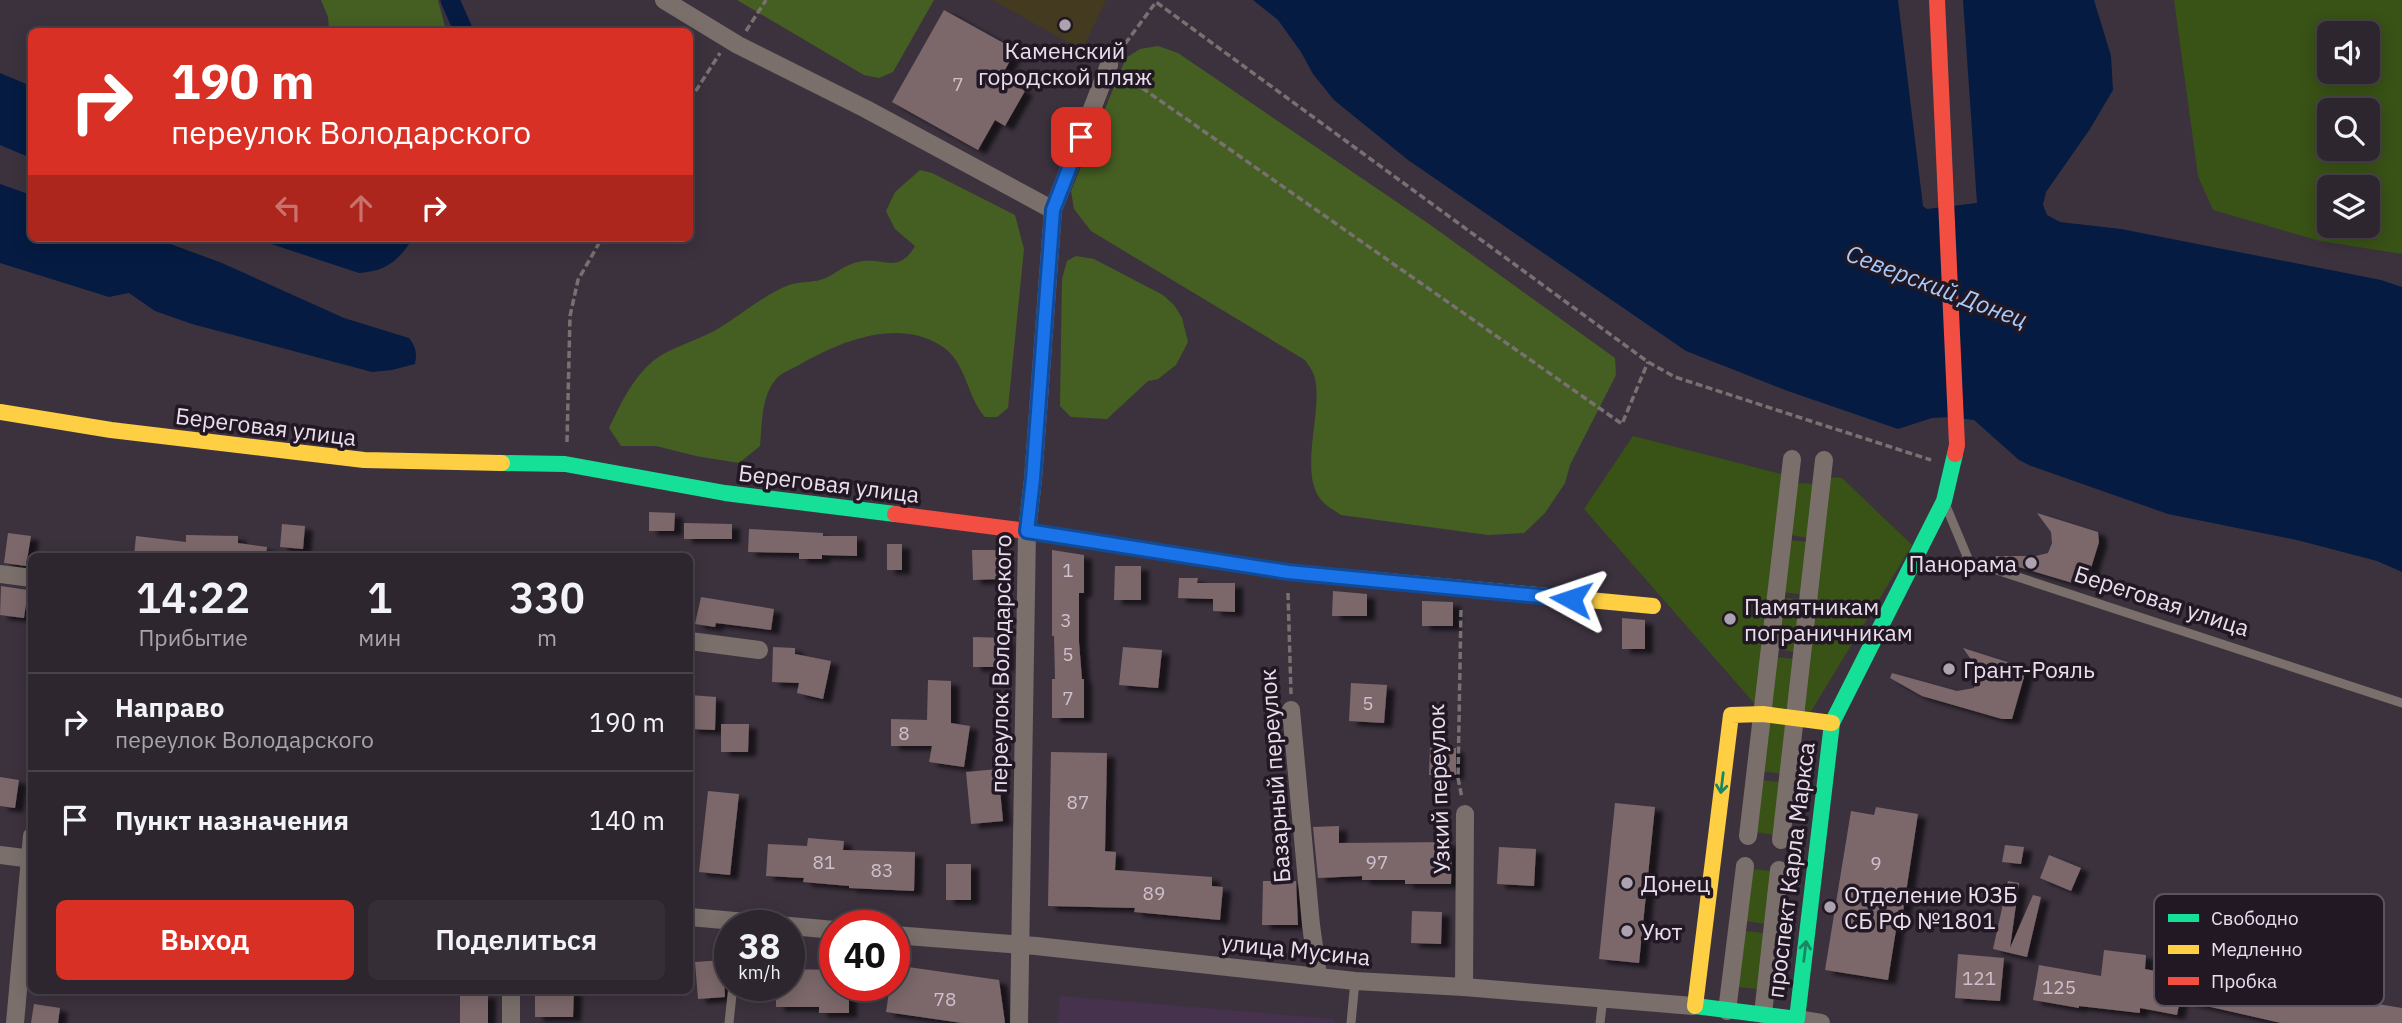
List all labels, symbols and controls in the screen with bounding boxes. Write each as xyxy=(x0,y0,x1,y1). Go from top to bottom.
marker: Каменский городской пляж xyxy=(1057,17,1073,33)
map controls xyxy=(2317,21,2380,238)
button: sound xyxy=(2317,21,2380,84)
place label: Каменский городской пляж xyxy=(978,35,1152,91)
text: 190 m xyxy=(171,49,315,112)
icon: right xyxy=(56,56,147,147)
house number: 7 xyxy=(952,72,964,96)
button: search xyxy=(2317,98,2380,161)
pin xyxy=(1051,107,1111,167)
text: переулок Володарского xyxy=(171,111,531,153)
icon: arrive xyxy=(1062,118,1100,156)
button: layers xyxy=(2317,175,2380,238)
icon: left xyxy=(269,189,307,227)
icon: ahead xyxy=(342,189,380,227)
icon: right xyxy=(415,189,453,227)
water label: Северский Донец xyxy=(1842,237,2032,335)
street label: Береговая улица xyxy=(174,400,358,452)
street label: Береговая улица xyxy=(737,457,921,509)
street label: переулок Володарского xyxy=(983,534,1017,794)
place label: Панорама xyxy=(1908,548,2017,578)
marker: Панорама xyxy=(2023,555,2039,571)
house number: 1 xyxy=(1062,558,1074,582)
street label: Береговая улица xyxy=(2071,558,2253,642)
position arrow xyxy=(1534,562,1608,636)
text: 14:22 xyxy=(136,570,250,625)
text: 1 xyxy=(367,570,392,625)
text: 330 xyxy=(509,570,585,625)
place label: Памятникам пограничникам xyxy=(1744,591,1913,647)
house number: 3 xyxy=(1060,608,1072,632)
marker: Памятникам пограничникам xyxy=(1722,611,1738,627)
text: Прибытие xyxy=(138,622,248,652)
text: мин xyxy=(358,622,401,652)
text: m xyxy=(537,622,557,652)
house number: 5 xyxy=(1062,642,1074,666)
place label: Грант-Рояль xyxy=(1963,654,2095,684)
marker: Грант-Рояль xyxy=(1941,661,1957,677)
street label: Базарный переулок xyxy=(1252,668,1296,884)
house number: 7 xyxy=(1062,686,1074,710)
text: Направо xyxy=(115,690,224,724)
house number: 5 xyxy=(1362,691,1374,715)
icon: right xyxy=(56,703,94,741)
street label: Узкий переулок xyxy=(1420,703,1456,875)
text: 190 m xyxy=(589,705,665,739)
house number: 8 xyxy=(898,721,910,745)
text: переулок Володарского xyxy=(115,724,374,754)
street label: проспект Карла Маркса xyxy=(1759,740,1821,1000)
one-way arrow xyxy=(1715,771,1728,794)
house number: 87 xyxy=(1067,790,1089,814)
icon: arrive xyxy=(56,801,94,839)
text: Пункт назначения xyxy=(115,803,349,837)
text: 140 m xyxy=(589,803,665,837)
house number: 81 xyxy=(813,850,835,874)
house number: 97 xyxy=(1366,850,1388,874)
house number: 9 xyxy=(1870,851,1882,875)
house number: 83 xyxy=(871,858,893,882)
place label: Донец xyxy=(1641,868,1711,898)
marker: Донец xyxy=(1619,875,1635,891)
place label: Отделение ЮЗБ СБ РФ №1801 xyxy=(1844,879,2018,935)
house number: 89 xyxy=(1143,881,1165,905)
legend xyxy=(2154,894,2384,1006)
marker: Отделение ЮЗБ СБ РФ №1801 xyxy=(1822,899,1838,915)
button: Выход xyxy=(56,900,354,980)
button: Поделиться xyxy=(368,900,665,980)
text: Свободно xyxy=(2211,906,2299,930)
speed limit sign: 40 xyxy=(819,910,910,1001)
place label: Уют xyxy=(1641,916,1682,946)
text: 38 xyxy=(738,923,781,969)
marker: Уют xyxy=(1619,923,1635,939)
street label: улица Мусина xyxy=(1220,926,1372,972)
text: Медленно xyxy=(2211,937,2302,961)
one-way arrow xyxy=(1798,940,1811,963)
text: km/h xyxy=(738,961,781,984)
house number: 121 xyxy=(1962,966,1996,990)
text: Пробка xyxy=(2211,969,2277,993)
house number: 125 xyxy=(2042,975,2076,999)
house number: 78 xyxy=(934,987,956,1011)

